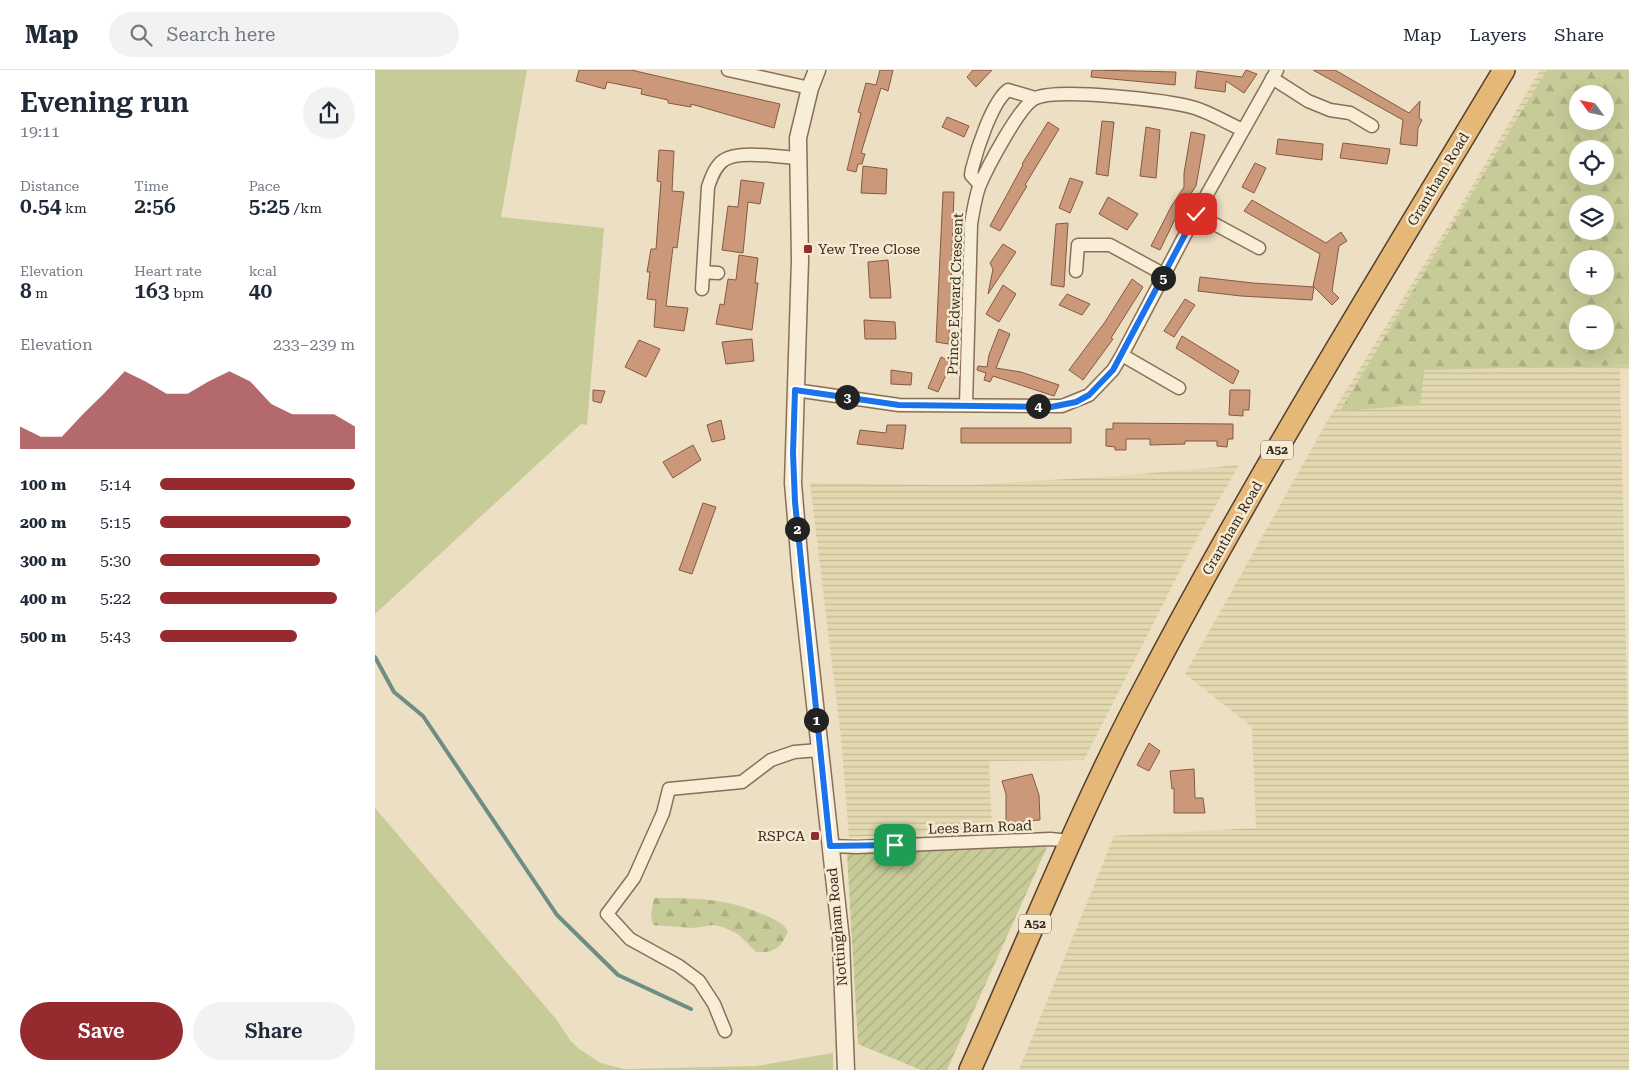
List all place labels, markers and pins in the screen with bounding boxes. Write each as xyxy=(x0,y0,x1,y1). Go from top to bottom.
pin xyxy=(1175,193,1217,235)
place label: Yew Tree Close xyxy=(818,241,921,257)
marker: Yew Tree Close xyxy=(802,243,814,255)
pin: 5 xyxy=(1151,266,1175,290)
pin: 3 xyxy=(835,384,859,410)
pin: 4 xyxy=(1025,394,1051,418)
pin: 2 xyxy=(785,516,809,542)
pin: 1 xyxy=(803,708,829,732)
pin xyxy=(874,824,916,866)
place label: RSPCA xyxy=(757,828,805,844)
marker: RSPCA xyxy=(809,830,821,842)

